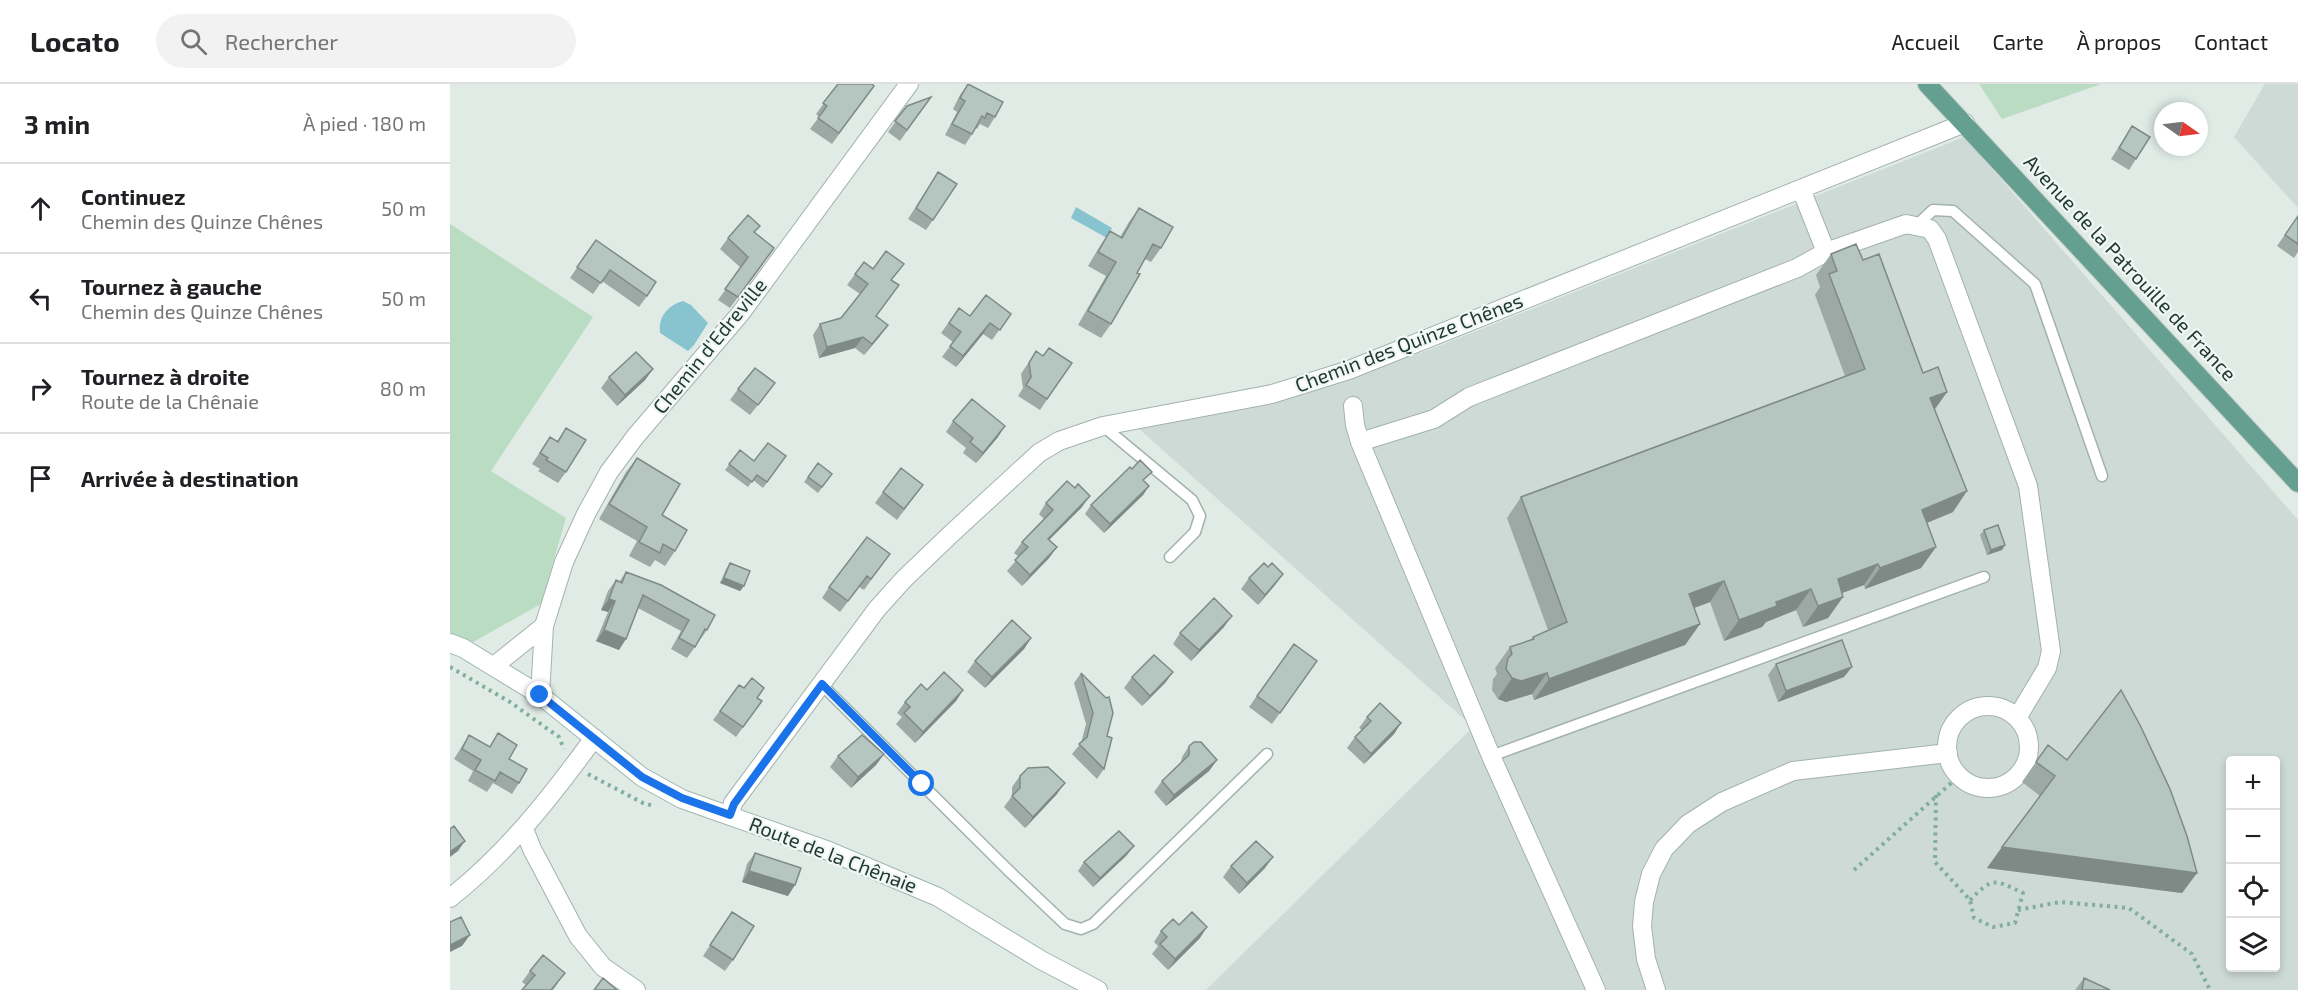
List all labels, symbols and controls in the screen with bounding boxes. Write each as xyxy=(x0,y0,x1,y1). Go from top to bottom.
search box xyxy=(156,14,576,68)
text: Locato xyxy=(30,24,120,58)
icon: search xyxy=(177,25,210,58)
text: Rechercher xyxy=(225,28,338,54)
text: Accueil xyxy=(1891,29,1960,54)
text: Carte xyxy=(1993,29,2044,54)
text: À propos xyxy=(2077,29,2161,54)
text: Contact xyxy=(2194,29,2268,54)
north arrow xyxy=(2154,102,2208,156)
text: 3 min xyxy=(24,108,90,139)
text: À pied · 180 m xyxy=(303,111,426,135)
street label: Avenue de la Patrouille de France xyxy=(2019,149,2242,385)
text: Continuez xyxy=(81,183,185,209)
icon: ahead xyxy=(24,192,57,225)
text: 50 m xyxy=(381,196,426,220)
text: Chemin des Quinze Chênes xyxy=(81,209,323,233)
text: Tournez à gauche xyxy=(81,273,262,299)
street label: Chemin d'Edreville xyxy=(647,273,771,418)
icon: left xyxy=(24,282,57,315)
text: 50 m xyxy=(381,286,426,310)
street label: Chemin des Quinze Chênes xyxy=(1291,287,1526,397)
text: Chemin des Quinze Chênes xyxy=(81,299,323,323)
text: Tournez à droite xyxy=(81,363,250,389)
icon: right xyxy=(24,372,57,405)
text: 80 m xyxy=(380,376,426,400)
text: Route de la Chênaie xyxy=(81,389,259,413)
icon: arrive xyxy=(24,462,57,495)
text: Arrivée à destination xyxy=(81,465,299,491)
route end xyxy=(526,681,552,707)
map controls xyxy=(2226,756,2280,972)
button: + xyxy=(2226,756,2280,810)
route start xyxy=(908,770,934,796)
button: − xyxy=(2226,810,2280,864)
street label: Route de la Chênaie xyxy=(746,811,921,897)
button: locate xyxy=(2226,864,2280,918)
button: layers xyxy=(2226,918,2280,972)

